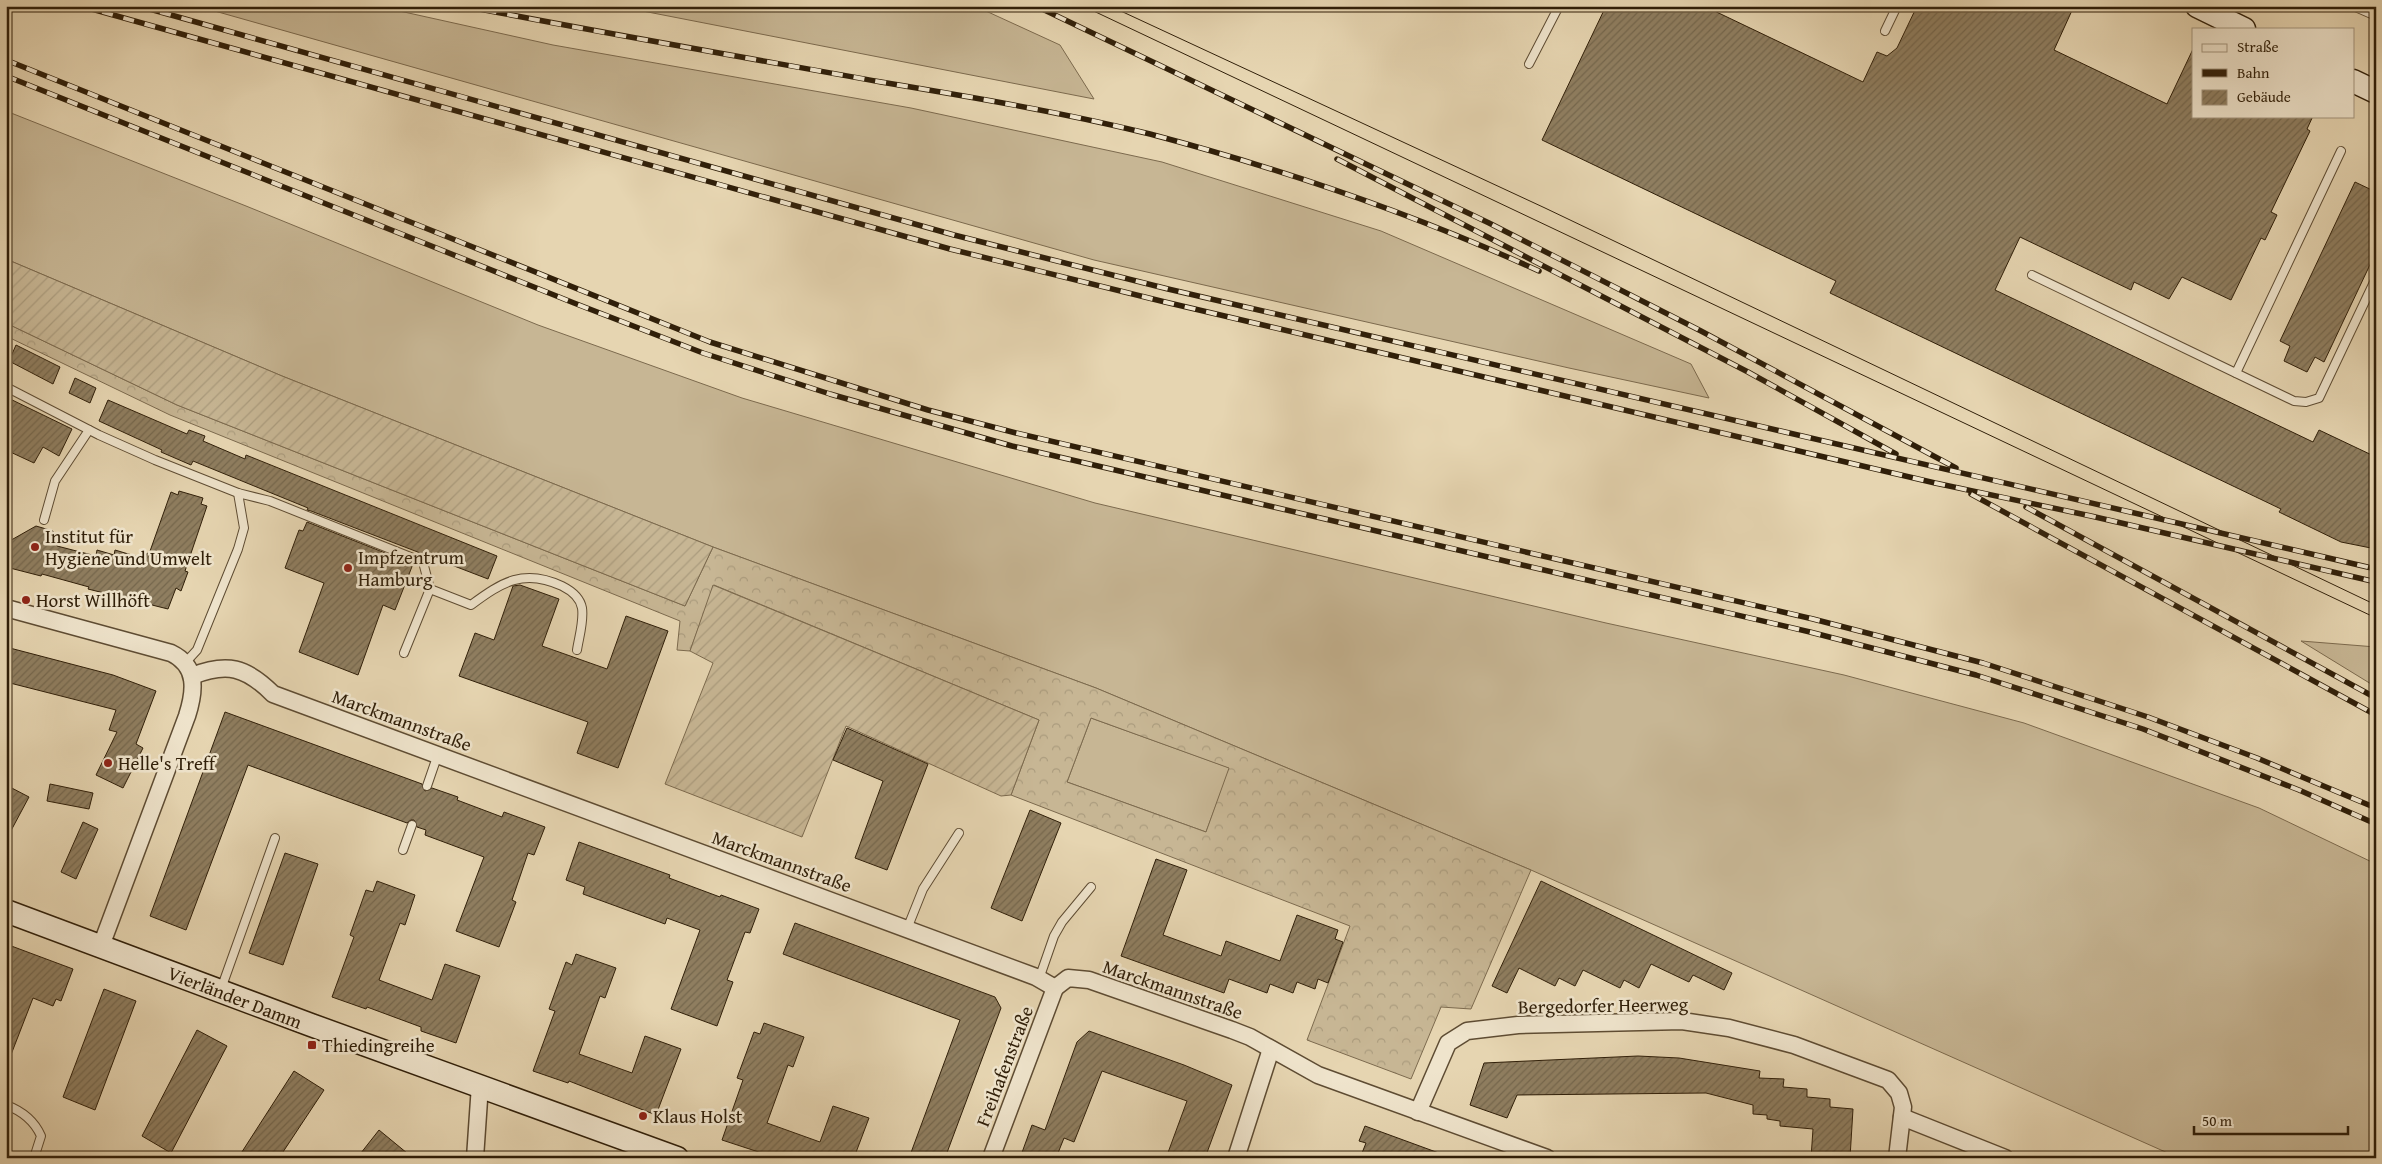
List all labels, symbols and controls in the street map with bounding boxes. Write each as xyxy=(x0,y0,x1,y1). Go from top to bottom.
legend xyxy=(2192,28,2354,118)
text: Straße xyxy=(2237,36,2279,57)
text: Bahn xyxy=(2237,62,2270,83)
text: Gebäude xyxy=(2237,86,2291,107)
place label: Institut für Hygiene und Umwelt xyxy=(45,522,212,572)
marker: Institut für Hygiene und Umwelt xyxy=(29,541,41,553)
place label: Impfzentrum Hamburg xyxy=(358,543,464,593)
marker: Impfzentrum Hamburg xyxy=(342,562,354,574)
place label: Horst Willhöft xyxy=(36,586,150,614)
marker: Horst Willhöft xyxy=(20,594,32,606)
street label: Marckmannstraße xyxy=(328,682,476,758)
place label: Helle's Treff xyxy=(118,749,217,777)
marker: Helle's Treff xyxy=(102,757,114,769)
street label: Marckmannstraße xyxy=(708,823,856,899)
street label: Marckmannstraße xyxy=(1099,952,1247,1026)
street label: Vierländer Damm xyxy=(164,958,307,1036)
street label: Bergedorfer Heerweg xyxy=(1518,990,1689,1020)
street label: Freihafenstraße xyxy=(968,1001,1040,1130)
place label: Thiedingreihe xyxy=(322,1031,435,1059)
marker: Thiedingreihe xyxy=(306,1039,318,1051)
place label: Klaus Holst xyxy=(653,1102,743,1130)
scale bar xyxy=(2194,1104,2348,1136)
marker: Klaus Holst xyxy=(637,1110,649,1122)
text: 50 m xyxy=(2202,1110,2233,1131)

